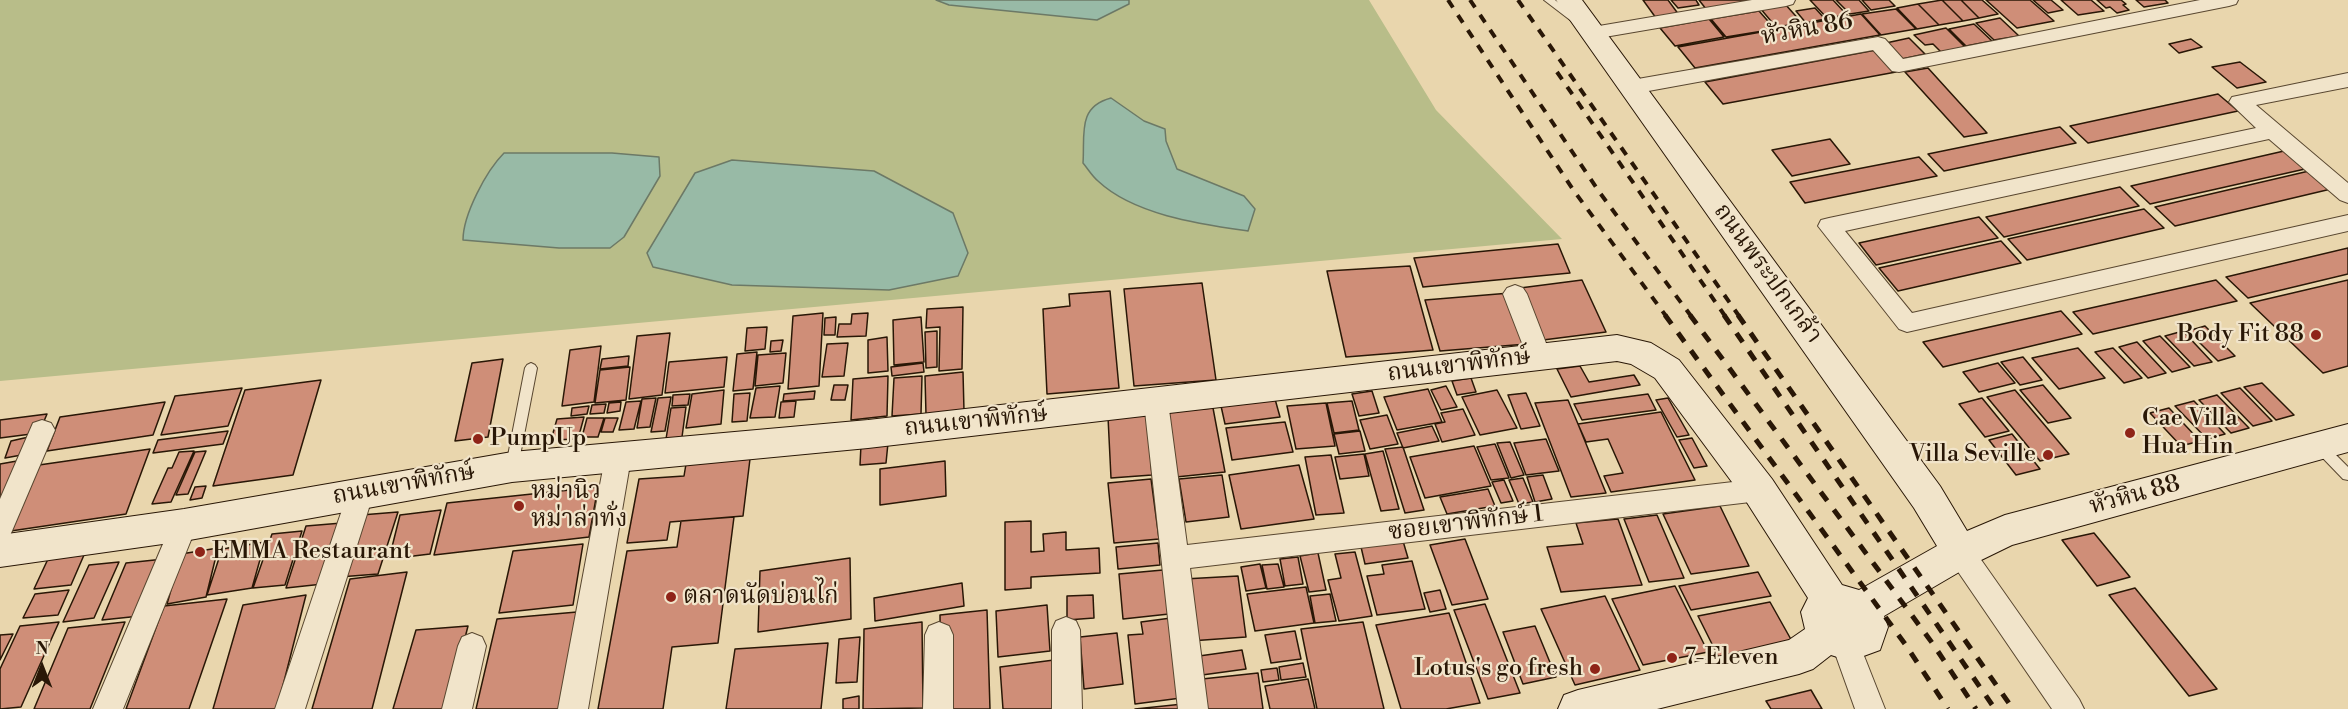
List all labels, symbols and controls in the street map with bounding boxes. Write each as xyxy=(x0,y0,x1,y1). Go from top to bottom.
street label: หัวหิน 86 xyxy=(1759,8,1855,52)
street label: ถนนพระปกเกล้า xyxy=(1707,198,1827,350)
place label: Body Fit 88 xyxy=(2177,321,2304,349)
marker: Body Fit 88 xyxy=(2309,328,2323,342)
street label: ถนนเขาพิทักษ์ xyxy=(1386,343,1532,389)
street label: ถนนเขาพิทักษ์ xyxy=(903,400,1049,444)
place label: Cae Villa Hua Hin xyxy=(2142,405,2238,461)
place label: PumpUp xyxy=(490,425,586,453)
marker: Cae Villa Hua Hin xyxy=(2123,426,2137,440)
marker: PumpUp xyxy=(471,432,485,446)
place label: Villa Seville xyxy=(1909,441,2036,469)
marker: Villa Seville xyxy=(2041,448,2055,462)
street label: ถนนเขาพิทักษ์ xyxy=(331,458,477,512)
street label: หัวหิน 88 xyxy=(2086,470,2184,522)
place label: หม่านิว หม่าล่าทั่ง xyxy=(531,478,627,534)
marker: หม่านิว หม่าล่าทั่ง xyxy=(512,499,526,513)
street label: ซอยเขาพิทักษ์ 1 xyxy=(1387,500,1545,548)
place label: EMMA Restaurant xyxy=(212,538,412,566)
marker: EMMA Restaurant xyxy=(193,545,207,559)
place label: ตลาดนัดบ่อนไก่ xyxy=(683,583,839,611)
marker: ตลาดนัดบ่อนไก่ xyxy=(664,590,678,604)
north arrow xyxy=(12,637,72,697)
text: N xyxy=(36,639,48,659)
place label: 7-Eleven xyxy=(1684,644,1779,672)
marker: 7-Eleven xyxy=(1665,651,1679,665)
place label: Lotus's go fresh xyxy=(1414,655,1583,683)
marker: Lotus's go fresh xyxy=(1588,662,1602,676)

